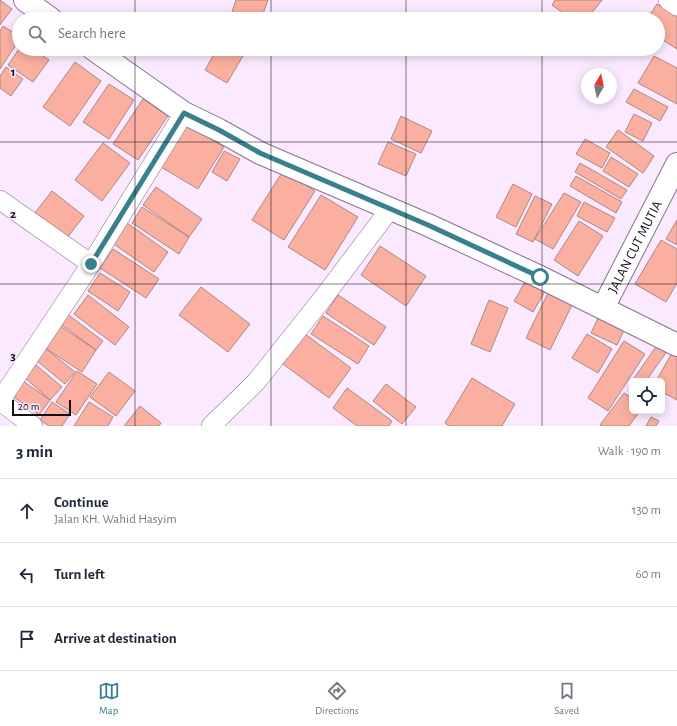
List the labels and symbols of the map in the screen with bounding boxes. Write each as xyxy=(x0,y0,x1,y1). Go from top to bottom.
text: 1 xyxy=(11,66,15,79)
north arrow xyxy=(581,68,617,104)
street label: JALAN CUT MUTIA xyxy=(606,199,665,296)
text: 2 xyxy=(10,208,16,221)
route end xyxy=(82,255,100,273)
route start xyxy=(531,268,549,286)
text: 3 xyxy=(10,350,16,363)
scale bar xyxy=(12,398,71,417)

